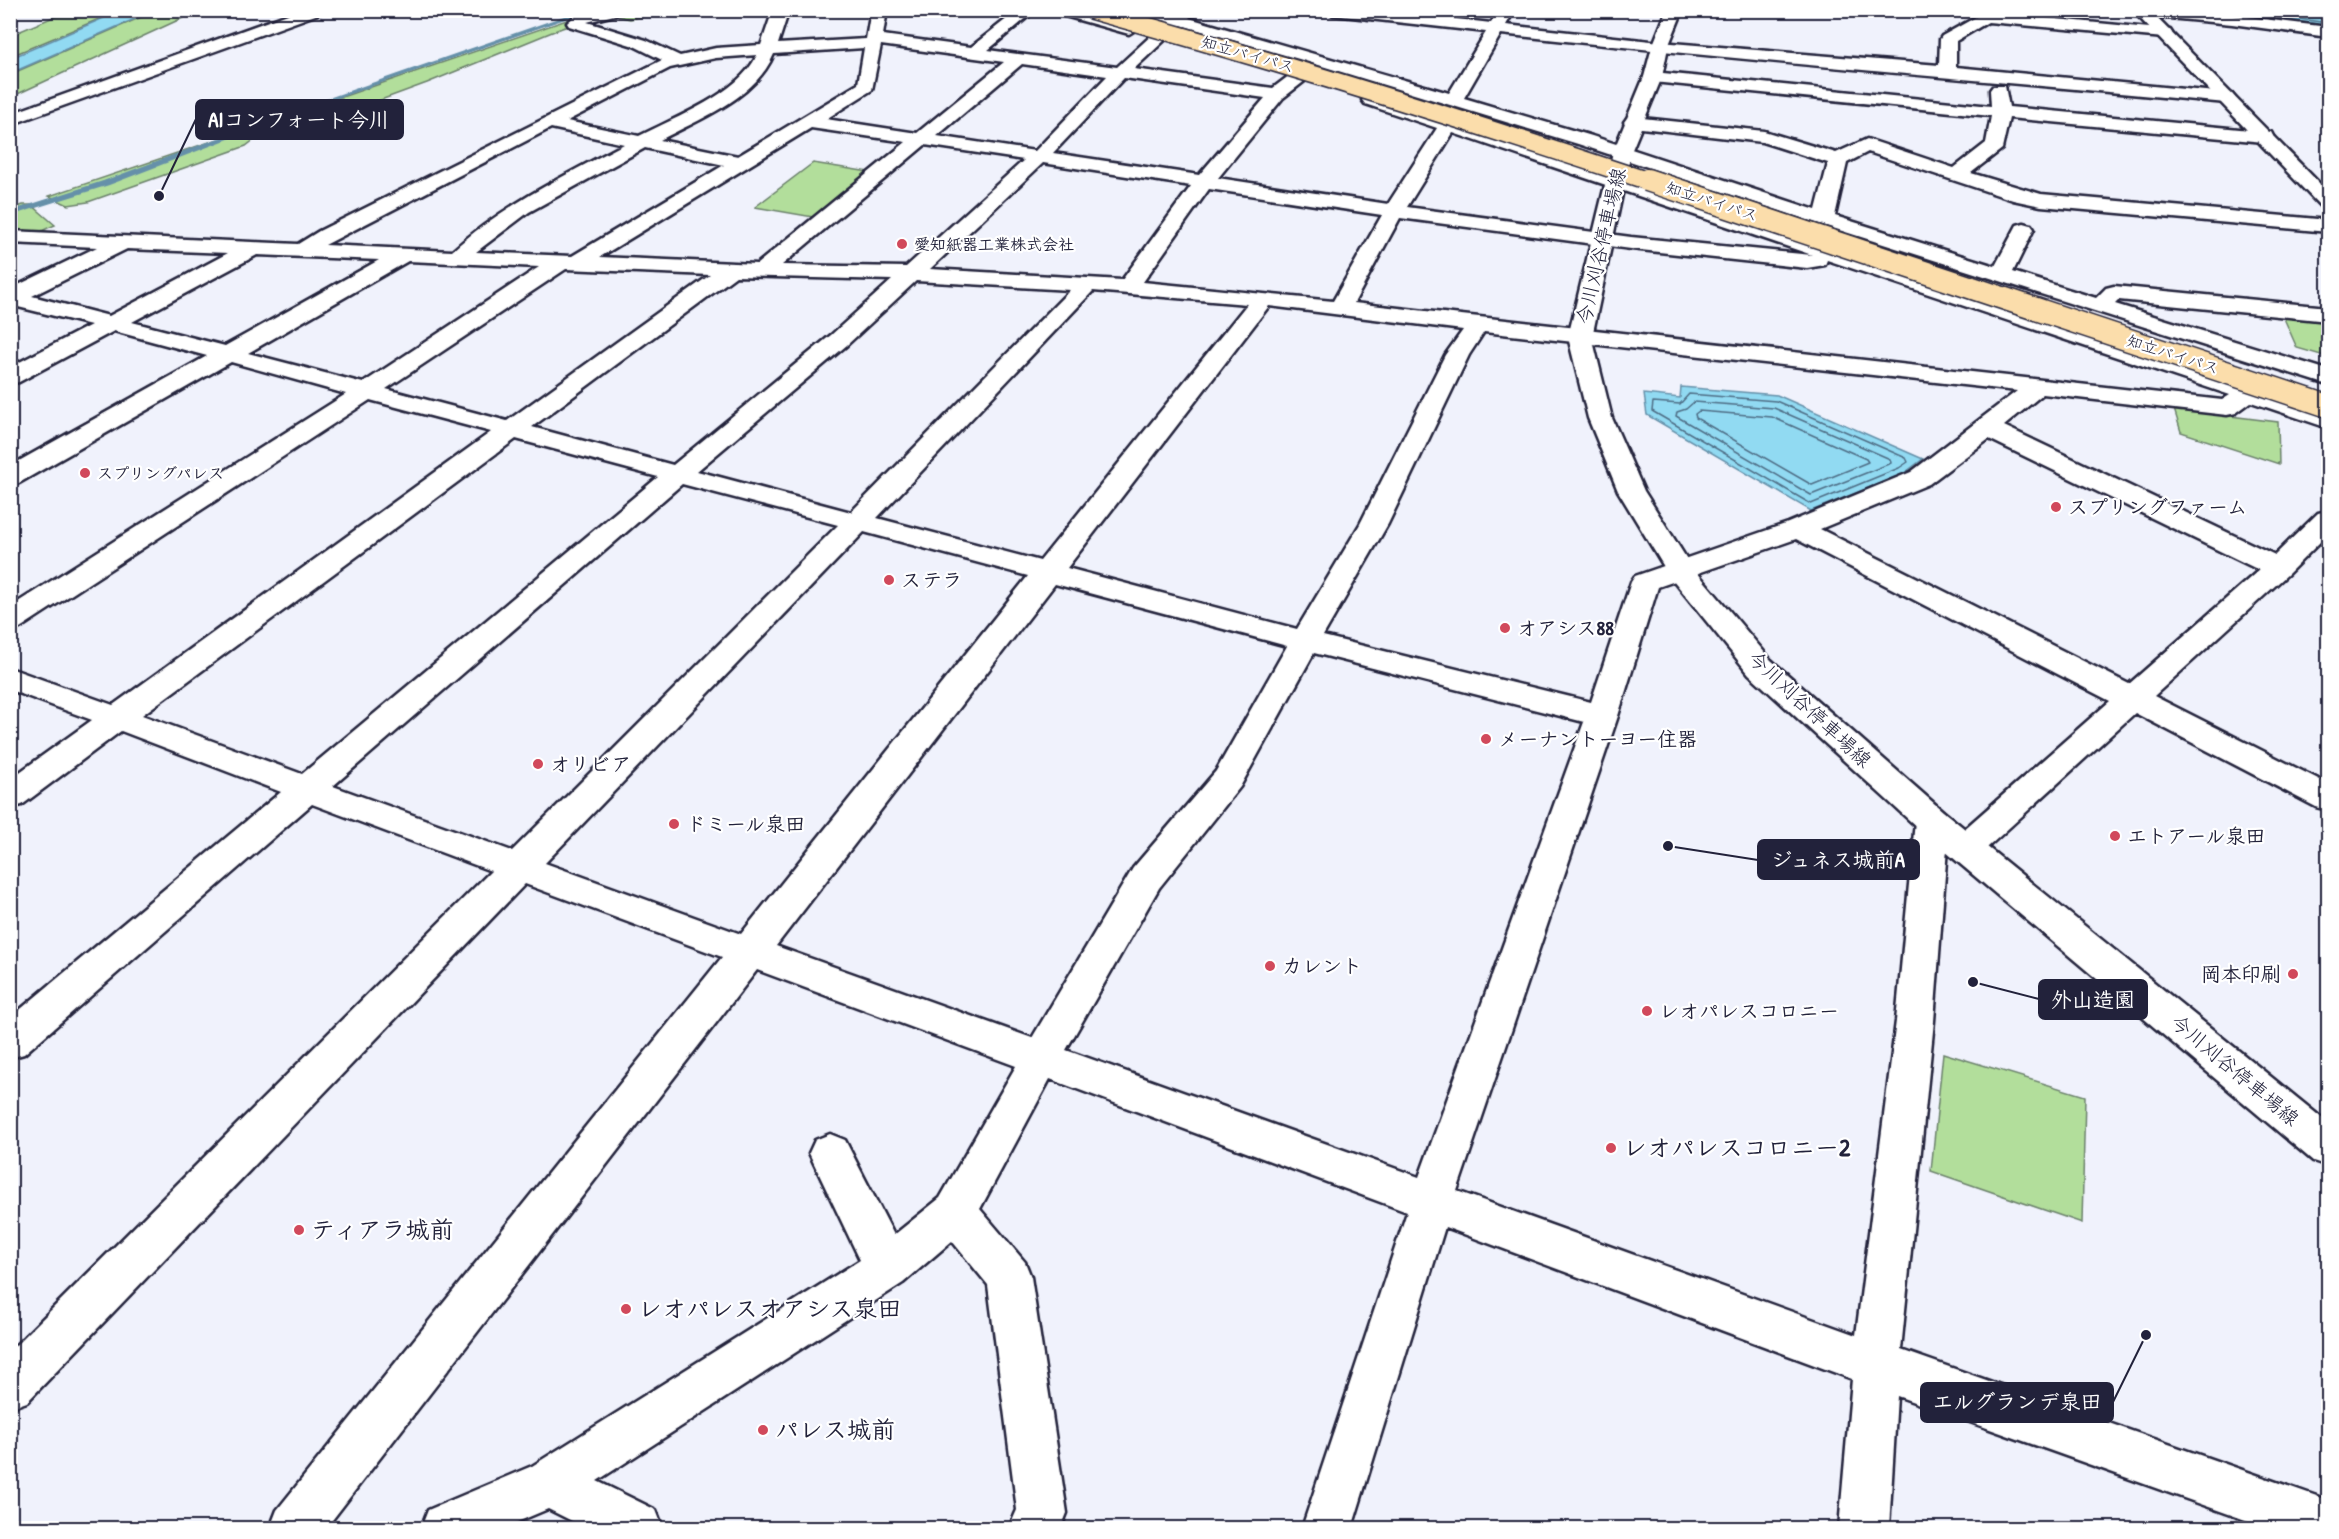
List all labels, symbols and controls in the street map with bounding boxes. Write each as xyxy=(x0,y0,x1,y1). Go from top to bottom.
street label: 知立バイパス xyxy=(1199,30,1297,78)
callout: AIコンフォート今川 xyxy=(196,100,403,139)
text: AIコンフォート今川 xyxy=(208,105,390,134)
street label: 今川刈谷停車場線 xyxy=(1569,165,1632,327)
street label: 知立バイパス xyxy=(1663,176,1761,226)
place label: 愛知紙器工業株式会社 xyxy=(914,233,1074,255)
marker: 愛知紙器工業株式会社 xyxy=(895,237,909,251)
street label: 知立バイパス xyxy=(2124,329,2222,379)
place label: スプリングパレス xyxy=(97,462,224,484)
marker: スプリングパレス xyxy=(78,466,92,480)
place label: スプリングファーム xyxy=(2068,493,2247,520)
marker: スプリングファーム xyxy=(2049,500,2063,514)
place label: ステラ xyxy=(901,566,962,593)
marker: ステラ xyxy=(882,573,896,587)
place label: オアシス88 xyxy=(1517,614,1614,641)
marker: オアシス88 xyxy=(1498,621,1512,635)
street label: 今川刈谷停車場線 xyxy=(1743,644,1878,773)
place label: メーナントーヨー住器 xyxy=(1498,725,1697,752)
marker: メーナントーヨー住器 xyxy=(1479,732,1493,746)
place label: オリビア xyxy=(550,750,631,777)
marker: オリビア xyxy=(531,757,545,771)
place label: ドミール泉田 xyxy=(686,810,805,837)
marker: ドミール泉田 xyxy=(667,817,681,831)
place label: エトアール泉田 xyxy=(2127,822,2265,849)
marker: エトアール泉田 xyxy=(2108,829,2122,843)
callout: ジュネス城前A xyxy=(1758,840,1919,879)
text: ジュネス城前A xyxy=(1771,845,1906,874)
place label: カレント xyxy=(1282,952,1362,979)
marker: カレント xyxy=(1263,959,1277,973)
place label: 岡本印刷 xyxy=(2201,960,2281,987)
marker: 岡本印刷 xyxy=(2286,967,2300,981)
callout: 外山造園 xyxy=(2039,980,2147,1019)
text: 外山造園 xyxy=(2051,985,2135,1014)
place label: レオパレスコロニー xyxy=(1659,997,1839,1024)
marker: レオパレスコロニー xyxy=(1640,1004,1654,1018)
street label: 今川刈谷停車場線 xyxy=(2165,1008,2305,1131)
place label: レオパレスコロニー2 xyxy=(1623,1131,1851,1163)
marker: レオパレスコロニー2 xyxy=(1604,1141,1618,1155)
place label: ティアラ城前 xyxy=(311,1213,454,1245)
marker: ティアラ城前 xyxy=(292,1223,306,1237)
place label: レオパレスオアシス泉田 xyxy=(638,1292,902,1324)
marker: レオパレスオアシス泉田 xyxy=(619,1302,633,1316)
callout: エルグランデ泉田 xyxy=(1921,1383,2113,1422)
text: エルグランデ泉田 xyxy=(1932,1387,2102,1416)
place label: パレス城前 xyxy=(775,1413,895,1445)
marker: パレス城前 xyxy=(756,1423,770,1437)

